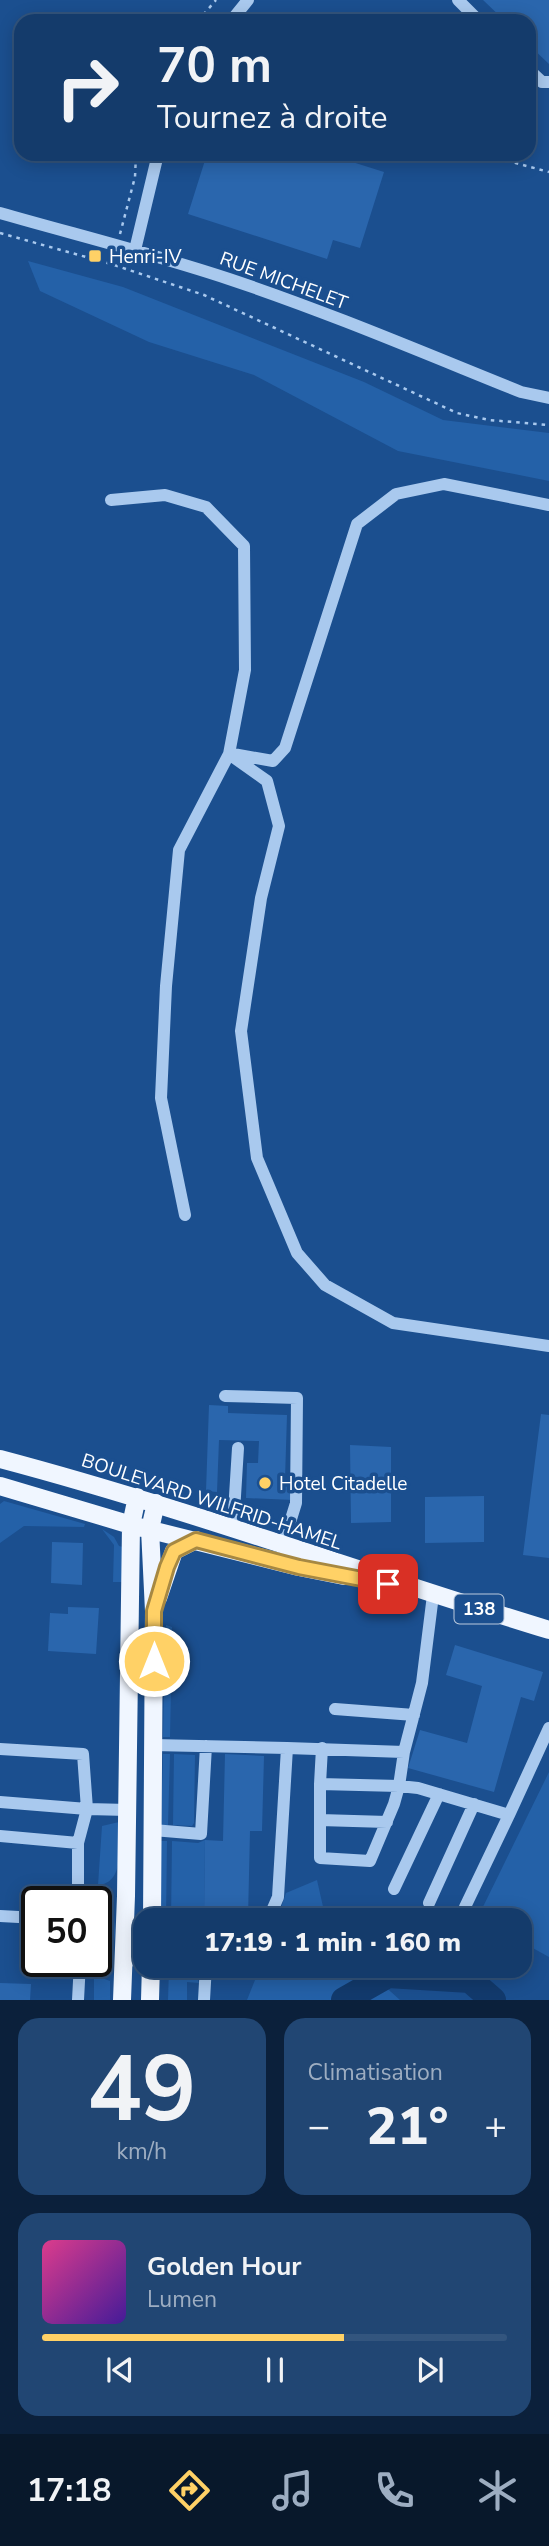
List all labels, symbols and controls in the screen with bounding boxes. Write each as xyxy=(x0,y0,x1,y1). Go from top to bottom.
text: 70 m xyxy=(157,32,272,99)
icon: right xyxy=(42,42,133,133)
text: Tournez à droite xyxy=(157,96,388,139)
place label: Henri-IV xyxy=(109,244,182,270)
street label: RUE MICHELET xyxy=(216,246,352,316)
marker: Henri-IV xyxy=(87,248,103,264)
street label: BOULEVARD WILFRID-HAMEL xyxy=(78,1448,346,1557)
place label: Hotel Citadelle xyxy=(279,1471,407,1497)
marker: Hotel Citadelle xyxy=(257,1475,273,1491)
pin xyxy=(358,1554,418,1614)
icon: arrive xyxy=(369,1565,407,1603)
road number: 138 xyxy=(454,1594,504,1624)
position arrow xyxy=(117,1624,191,1698)
speed limit sign: 50 xyxy=(21,1886,112,1977)
text: 17:19 · 1 min · 160 m xyxy=(204,1925,461,1960)
text: 49 xyxy=(87,2028,196,2152)
text: Climatisation xyxy=(308,2057,443,2088)
text: 21° xyxy=(366,2091,448,2162)
text: − xyxy=(308,2101,330,2152)
text: + xyxy=(484,2101,507,2152)
text: km/h xyxy=(116,2136,167,2167)
text: Golden Hour xyxy=(147,2249,302,2284)
text: Lumen xyxy=(147,2284,217,2315)
icon: previous xyxy=(101,2351,139,2389)
icon: pause xyxy=(256,2351,294,2389)
icon: next xyxy=(411,2351,449,2389)
icon: directions xyxy=(165,2466,214,2515)
icon: music xyxy=(268,2466,317,2515)
icon: phone xyxy=(370,2466,419,2515)
icon: climate xyxy=(473,2466,522,2515)
text: 17:18 xyxy=(27,2469,112,2512)

